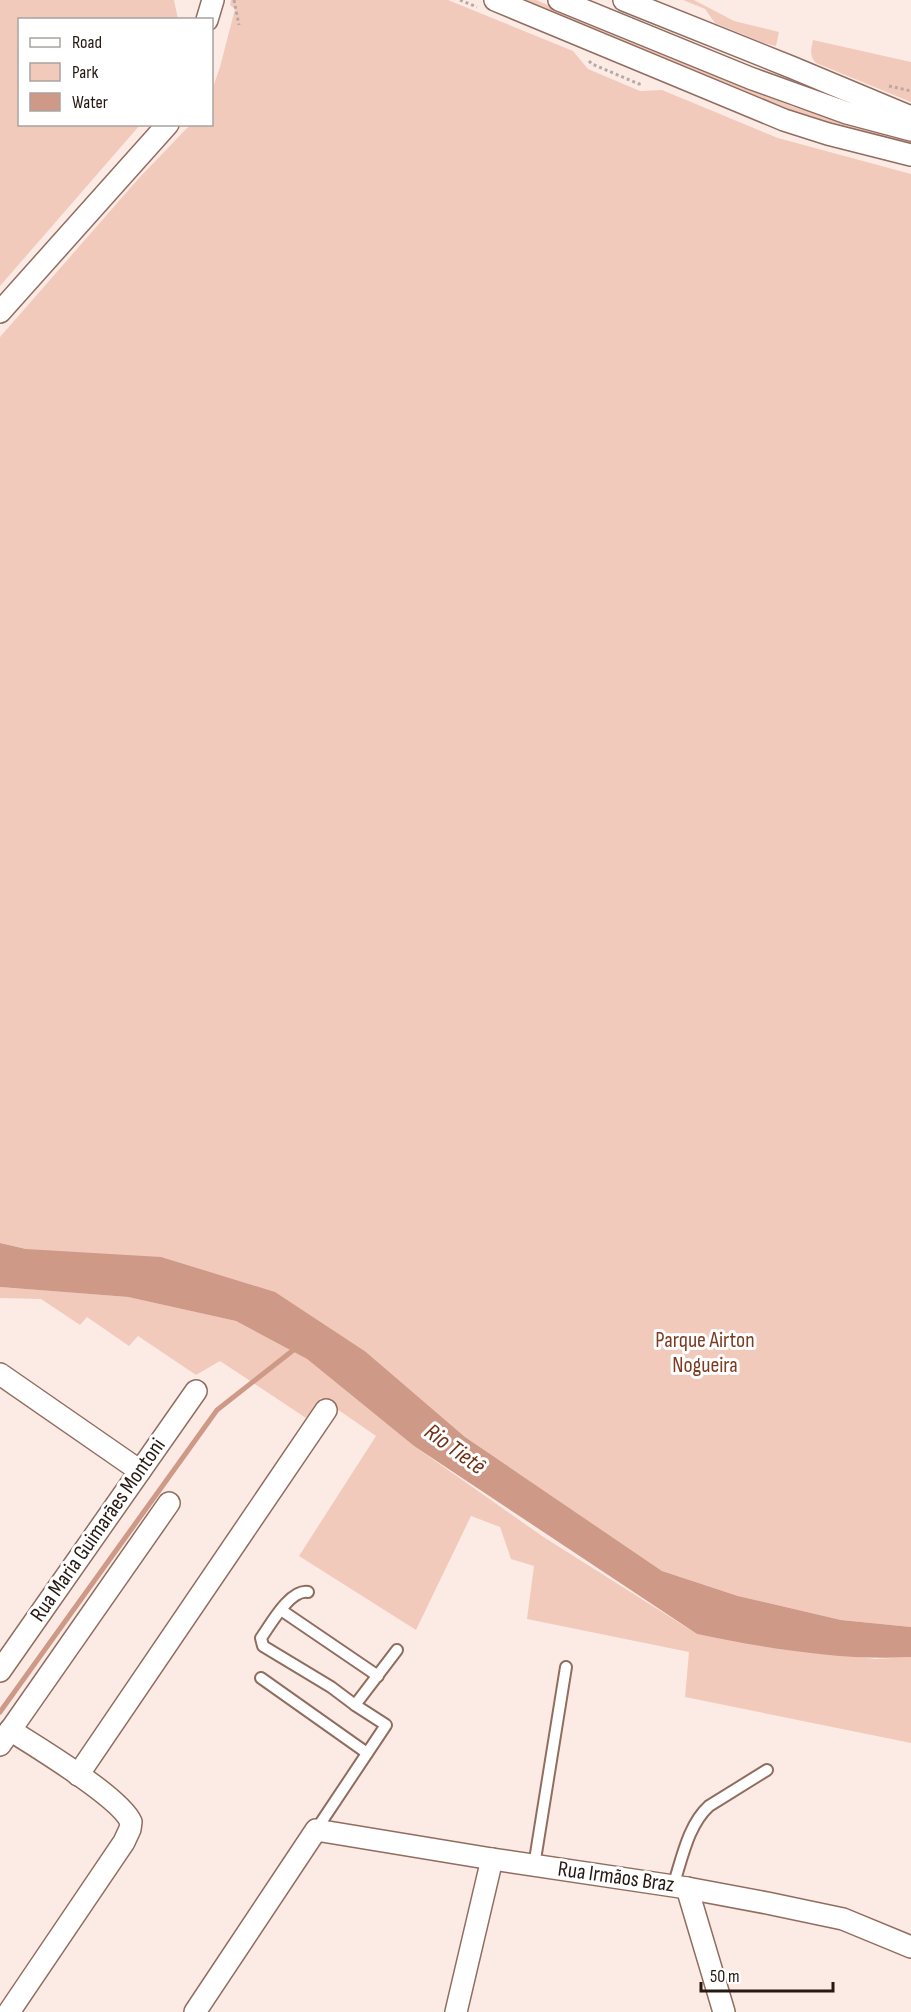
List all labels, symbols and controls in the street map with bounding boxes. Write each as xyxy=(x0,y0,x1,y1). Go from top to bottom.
legend xyxy=(18,18,213,126)
text: Road xyxy=(72,32,102,53)
text: Park xyxy=(72,62,98,83)
text: Water xyxy=(72,92,108,113)
park label: Parque Airton Nogueira xyxy=(655,1327,755,1379)
water label: Rio Tietê xyxy=(419,1417,491,1481)
street label: Rua Maria Guimarães Montoni xyxy=(24,1433,172,1627)
street label: Rua Irmãos Braz xyxy=(556,1855,676,1899)
scale bar xyxy=(701,1955,833,1993)
text: 50 m xyxy=(710,1966,740,1987)

